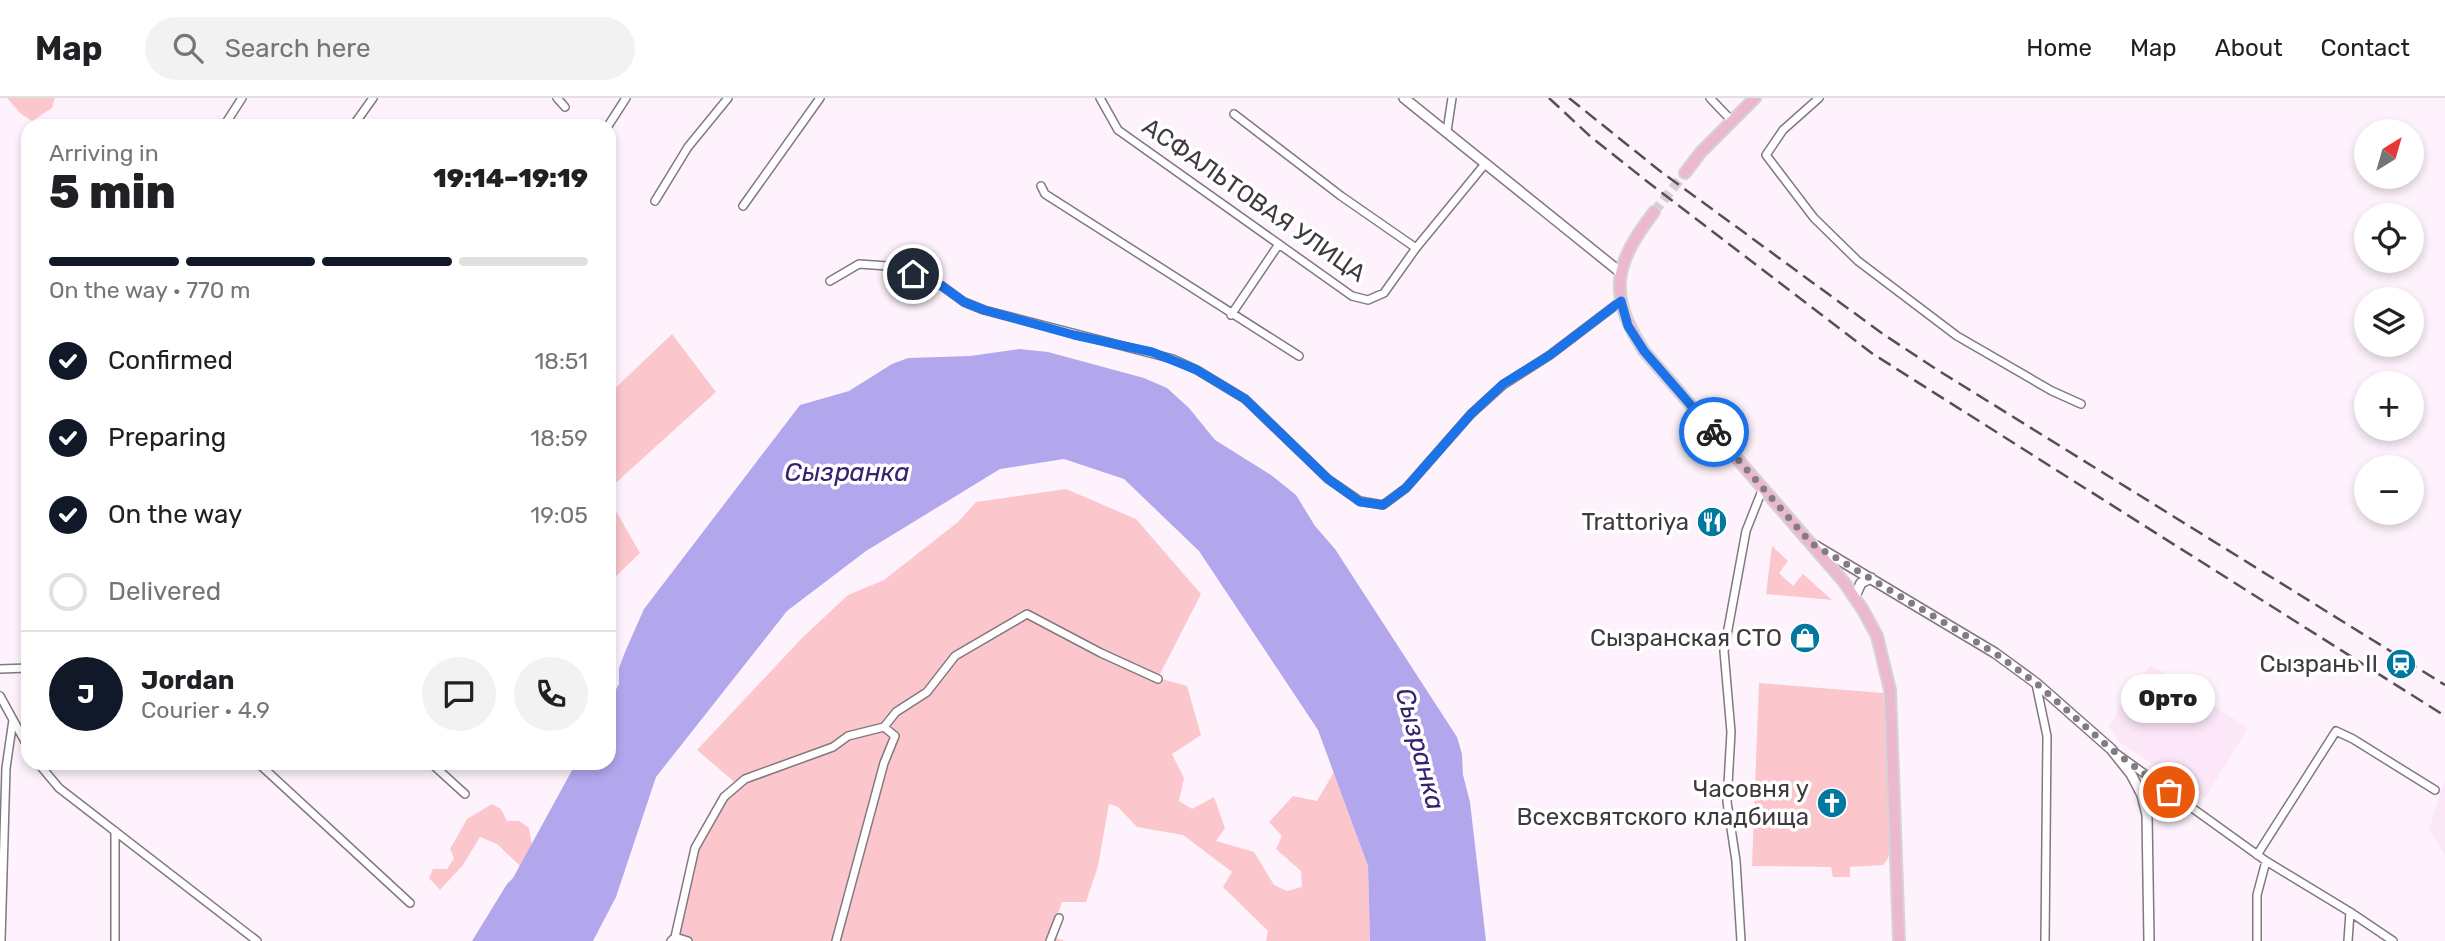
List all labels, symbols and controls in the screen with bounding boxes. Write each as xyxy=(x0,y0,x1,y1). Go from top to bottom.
search box xyxy=(145,17,635,80)
text: Map xyxy=(35,29,103,68)
icon: search xyxy=(169,29,207,67)
text: Search here xyxy=(225,33,370,64)
text: Home xyxy=(2026,34,2092,62)
text: Map xyxy=(2130,34,2177,62)
text: About xyxy=(2215,34,2283,62)
text: Contact xyxy=(2321,34,2410,62)
street label: АСФАЛЬТОВАЯ УЛИЦА xyxy=(1137,112,1371,288)
north arrow xyxy=(2354,119,2424,189)
map controls xyxy=(2354,119,2424,525)
text: Arriving in xyxy=(49,139,159,167)
text: 19:14–19:19 xyxy=(433,163,588,194)
text: 5 min xyxy=(49,165,176,220)
button: locate xyxy=(2354,203,2424,273)
pin xyxy=(883,244,943,304)
icon: home xyxy=(894,255,932,293)
text: On the way · 770 m xyxy=(49,276,250,304)
button: layers xyxy=(2354,287,2424,357)
icon: check xyxy=(49,342,87,380)
text: Confirmed xyxy=(108,345,233,376)
text: 18:51 xyxy=(534,347,588,375)
button: + xyxy=(2354,371,2424,441)
courier xyxy=(1679,397,1749,467)
icon: bike xyxy=(1695,413,1733,451)
icon: check xyxy=(49,419,87,457)
text: Preparing xyxy=(108,422,226,453)
text: 18:59 xyxy=(530,424,588,452)
button: − xyxy=(2354,455,2424,525)
water label: Сызранка xyxy=(785,457,909,488)
icon: check xyxy=(49,496,87,534)
text: On the way xyxy=(108,499,242,530)
text: 19:05 xyxy=(530,501,588,529)
restaurant icon: Trattoriya xyxy=(1695,505,1729,539)
place label: Trattoriya xyxy=(1581,508,1689,536)
text: Delivered xyxy=(108,576,221,607)
shop icon: Сызранская СТО xyxy=(1788,621,1822,655)
place label: Сызранская СТО xyxy=(1590,624,1782,652)
station icon: Сызрань II xyxy=(2384,647,2418,681)
place label: Сызрань II xyxy=(2260,650,2378,678)
button: chat xyxy=(422,657,496,731)
button: phone xyxy=(514,657,588,731)
text: Jordan xyxy=(141,665,234,696)
callout: Орто xyxy=(2122,673,2216,722)
text: J xyxy=(77,679,95,710)
text: Орто xyxy=(2139,684,2197,712)
water label: Сызранка xyxy=(1389,685,1451,813)
text: Courier · 4.9 xyxy=(141,696,270,724)
pin xyxy=(2139,762,2199,822)
icon: bag xyxy=(2150,773,2188,811)
place label: Часовня у Всехсвятского кладбища xyxy=(1516,775,1809,831)
church icon: Часовня у Всехсвятского кладбища xyxy=(1815,786,1849,820)

